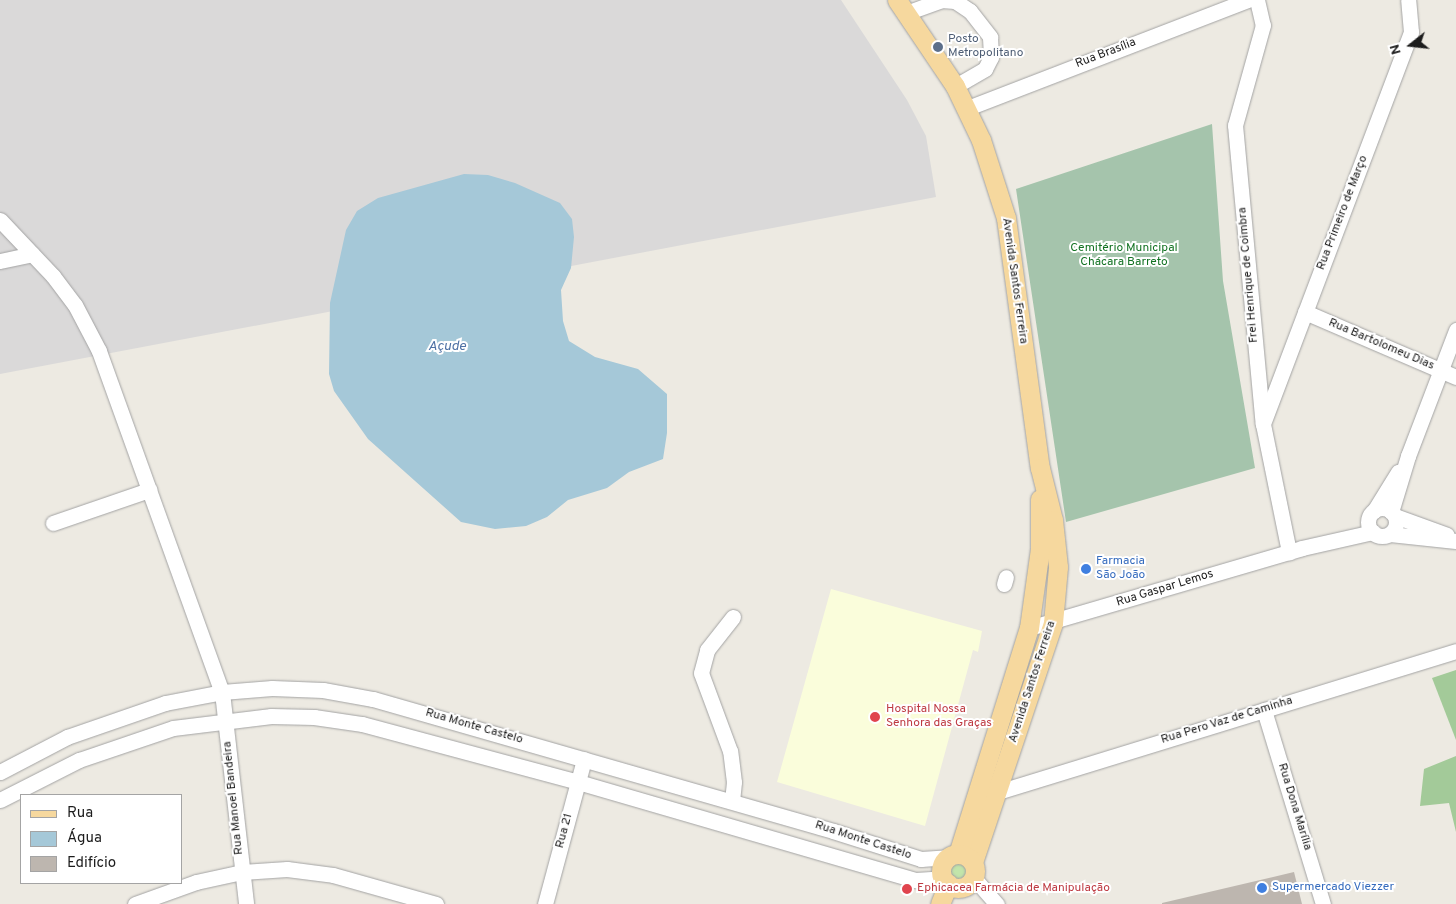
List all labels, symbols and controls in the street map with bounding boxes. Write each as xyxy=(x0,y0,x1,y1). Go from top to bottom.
north arrow xyxy=(1386,20,1436,70)
place label: Posto Metropolitano xyxy=(948,33,1023,61)
street label: Rua Brasília xyxy=(1074,36,1138,72)
marker: Posto Metropolitano xyxy=(932,41,944,53)
text: N xyxy=(1387,42,1406,56)
street label: Rua Primeiro de Março xyxy=(1314,154,1372,272)
street label: Frei Henrique de Coimbra xyxy=(1236,207,1262,343)
street label: Avenida Santos Ferreira xyxy=(998,217,1030,345)
park label: Cemitério Municipal Chácara Barreto xyxy=(1070,242,1178,270)
street label: Rua Bartolomeu Dias xyxy=(1326,316,1436,374)
water label: Açude xyxy=(428,339,466,355)
place label: Farmacia São João xyxy=(1096,555,1145,583)
marker: Farmacia São João xyxy=(1080,563,1092,575)
street label: Rua Gaspar Lemos xyxy=(1115,567,1215,611)
street label: Avenida Santos Ferreira xyxy=(1007,619,1059,745)
street label: Rua Pero Vaz de Caminha xyxy=(1159,694,1295,748)
place label: Hospital Nossa Senhora das Graças xyxy=(886,703,992,731)
street label: Rua Monte Castelo xyxy=(424,706,524,748)
marker: Hospital Nossa Senhora das Graças xyxy=(868,710,882,724)
street label: Rua Manoel Bandeira xyxy=(221,740,247,856)
street label: Rua Dona Marília xyxy=(1274,762,1314,852)
legend xyxy=(20,794,182,884)
text: Rua xyxy=(67,804,93,823)
street label: Rua 21 xyxy=(553,812,577,850)
street label: Rua Monte Castelo xyxy=(813,819,913,863)
text: Água xyxy=(67,829,102,848)
text: Edifício xyxy=(67,854,116,873)
place label: Supermercado Viezzer xyxy=(1272,881,1395,895)
place label: Ephicacea Farmácia de Manipulação xyxy=(917,882,1110,896)
marker: Supermercado Viezzer xyxy=(1256,882,1268,894)
marker: Ephicacea Farmácia de Manipulação xyxy=(901,883,913,895)

